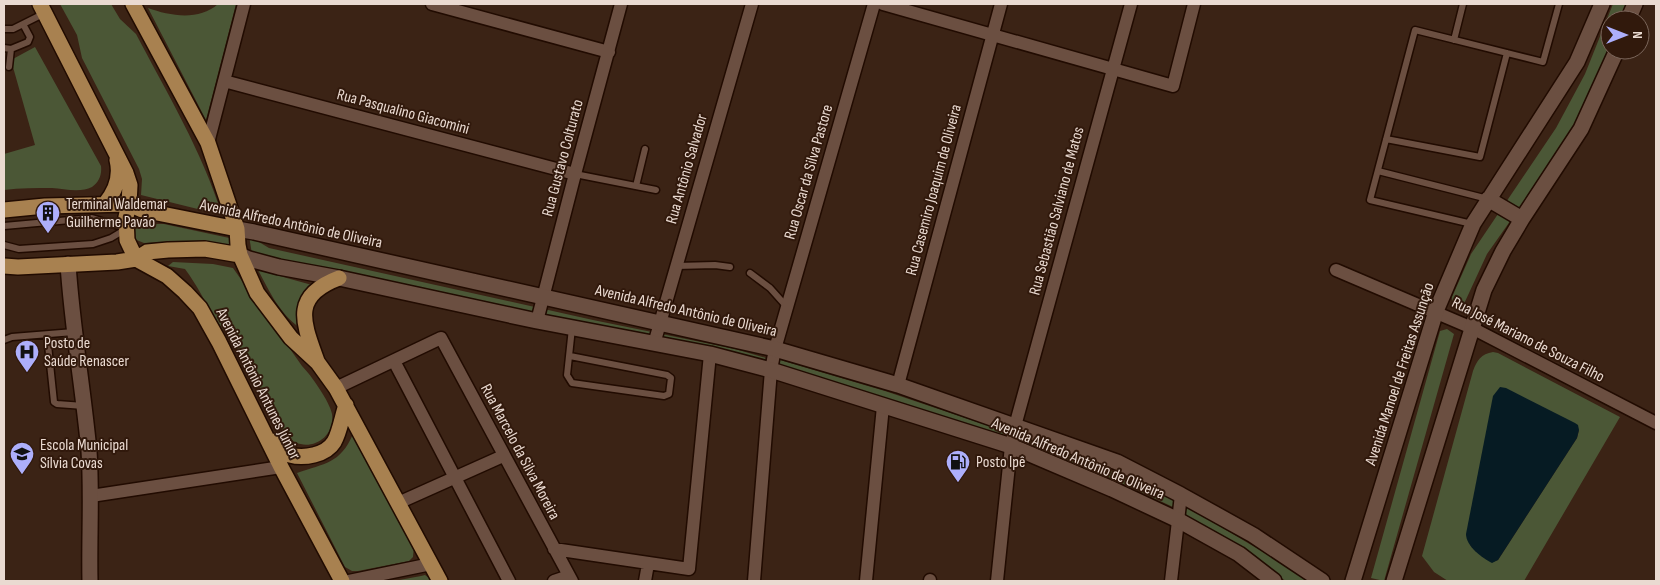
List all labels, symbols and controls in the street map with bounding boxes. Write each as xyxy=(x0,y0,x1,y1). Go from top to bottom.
north arrow xyxy=(1600,10,1650,60)
text: N xyxy=(1629,31,1646,39)
street label: Rua Pasqualino Giacomini xyxy=(335,85,471,139)
street label: Rua Gustavo Colturato xyxy=(538,98,588,218)
street label: Rua Oscar da Silva Pastore xyxy=(781,102,837,242)
street label: Rua Casemiro Joaquim de Oliveira xyxy=(902,102,966,278)
street label: Rua Antônio Salvador xyxy=(662,112,712,226)
street label: Rua Sebastião Salviano de Matos xyxy=(1025,124,1089,297)
place label: Terminal Waldemar Guilherme Pavão xyxy=(66,195,168,232)
street label: Avenida Alfredo Antônio de Oliveira xyxy=(197,195,384,253)
building icon: Terminal Waldemar Guilherme Pavão xyxy=(35,200,61,234)
street label: Avenida Manoel de Freitas Assunção xyxy=(1361,280,1439,469)
street label: Avenida Alfredo Antônio de Oliveira xyxy=(592,281,779,341)
street label: Rua José Mariano de Souza Filho xyxy=(1448,293,1608,387)
street label: Avenida Antônio Antunes Júnior xyxy=(211,304,305,463)
place label: Posto de Saúde Renascer xyxy=(44,334,129,371)
hospital icon: Posto de Saúde Renascer xyxy=(14,339,40,373)
street label: Rua Marcelo da Silva Moreira xyxy=(476,381,564,523)
street label: Avenida Alfredo Antônio de Oliveira xyxy=(988,414,1167,504)
place label: Escola Municipal Sílvia Covas xyxy=(40,436,128,473)
school or university icon: Escola Municipal Sílvia Covas xyxy=(9,441,35,475)
fuel station icon: Posto Ipê xyxy=(945,449,971,483)
place label: Posto Ipê xyxy=(976,453,1025,472)

